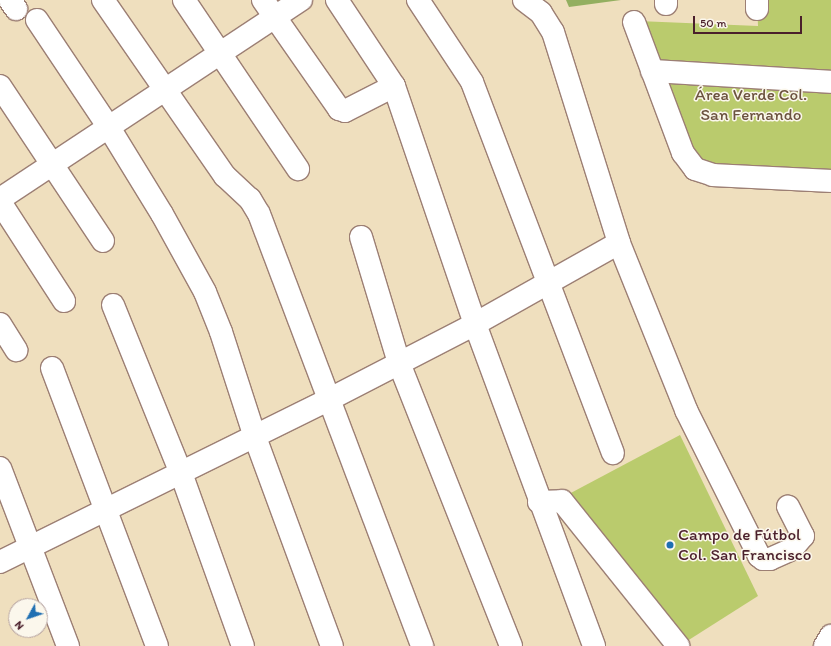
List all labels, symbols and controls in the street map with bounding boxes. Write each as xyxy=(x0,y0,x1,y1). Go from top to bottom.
scale bar xyxy=(695,8,804,34)
text: 50 m xyxy=(700,16,726,30)
park label: Área Verde Col. San Fernando xyxy=(695,85,807,125)
place label: Campo de Fútbol Col. San Francisco xyxy=(678,525,812,565)
marker: Campo de Fútbol Col. San Francisco xyxy=(665,540,675,550)
north arrow xyxy=(8,598,48,638)
text: N xyxy=(12,618,27,632)

